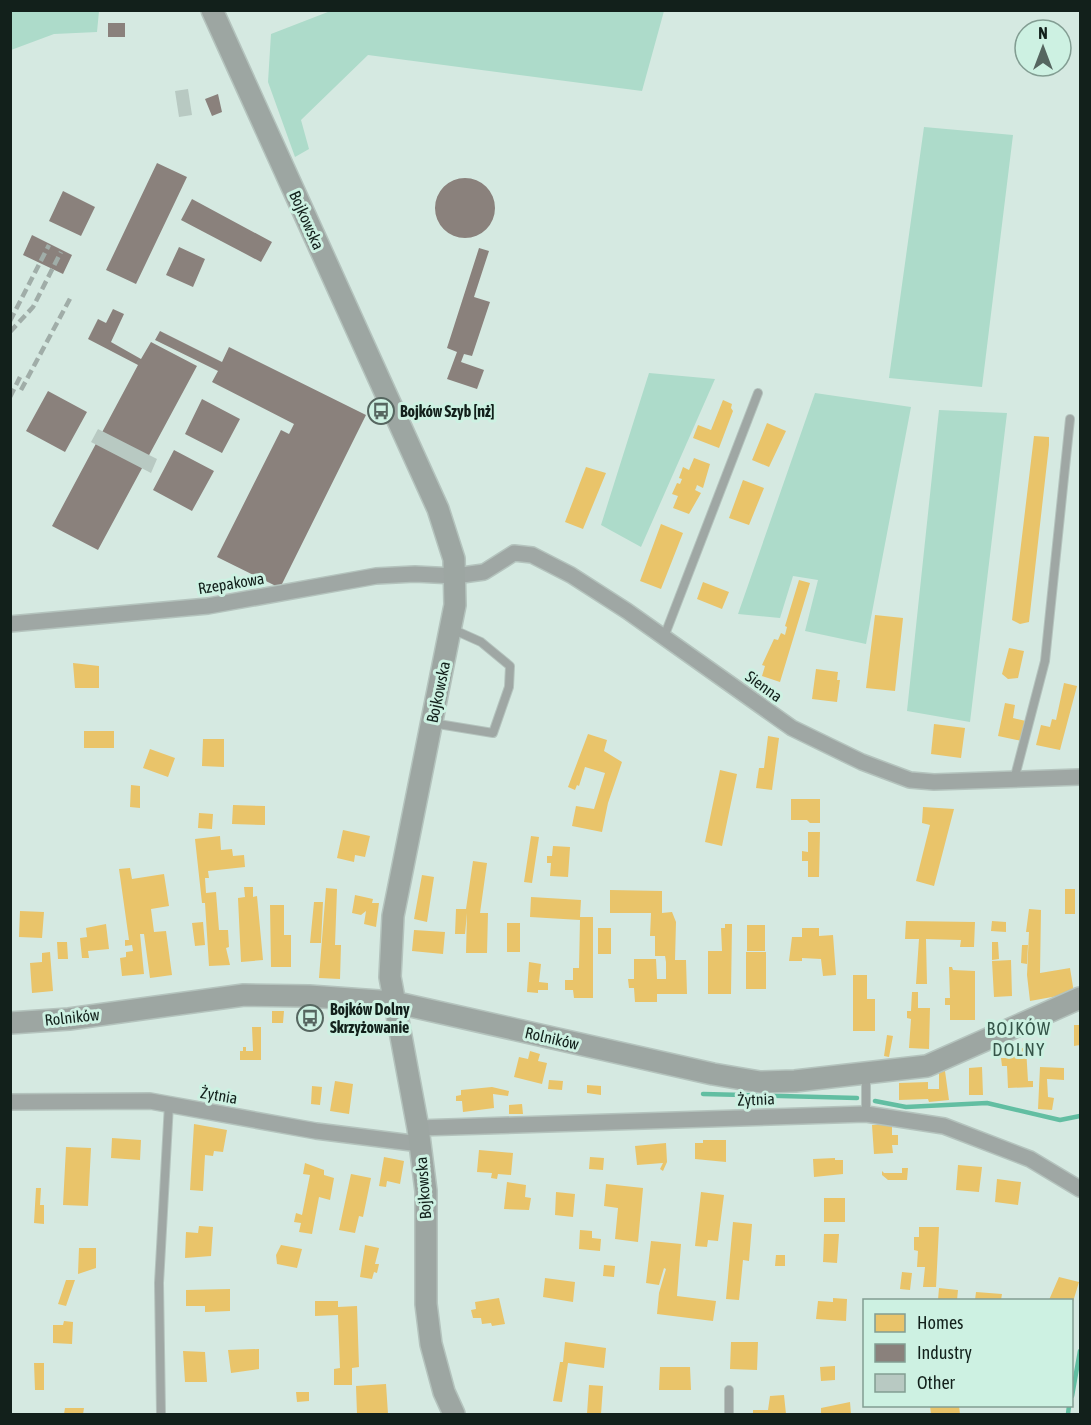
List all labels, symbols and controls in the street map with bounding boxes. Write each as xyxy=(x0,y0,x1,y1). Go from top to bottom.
north arrow xyxy=(1013,18,1073,78)
text: N xyxy=(1038,24,1048,42)
street label: Bojkowska xyxy=(285,188,328,253)
bus stop icon: Bojków Szyb [nż] xyxy=(366,396,396,426)
place label: Bojków Szyb [nż] xyxy=(400,402,494,420)
street label: Rzepakowa xyxy=(197,569,266,598)
street label: Bojkowska xyxy=(423,660,454,725)
street label: Sienna xyxy=(742,667,786,705)
place label: Bojków Dolny Skrzyżowanie xyxy=(330,1000,410,1036)
bus stop icon: Bojków Dolny Skrzyżowanie xyxy=(295,1003,325,1033)
street label: Rolników xyxy=(44,1005,101,1029)
district label: BOJKÓW DOLNY xyxy=(987,1018,1051,1060)
street label: Rolników xyxy=(523,1023,581,1053)
street label: Żytnia xyxy=(199,1083,239,1108)
street label: Żytnia xyxy=(737,1089,775,1110)
street label: Bojkowska xyxy=(412,1156,435,1220)
legend xyxy=(863,1299,1073,1407)
text: Homes xyxy=(917,1312,963,1333)
text: Industry xyxy=(917,1342,972,1363)
text: Other xyxy=(917,1372,956,1393)

